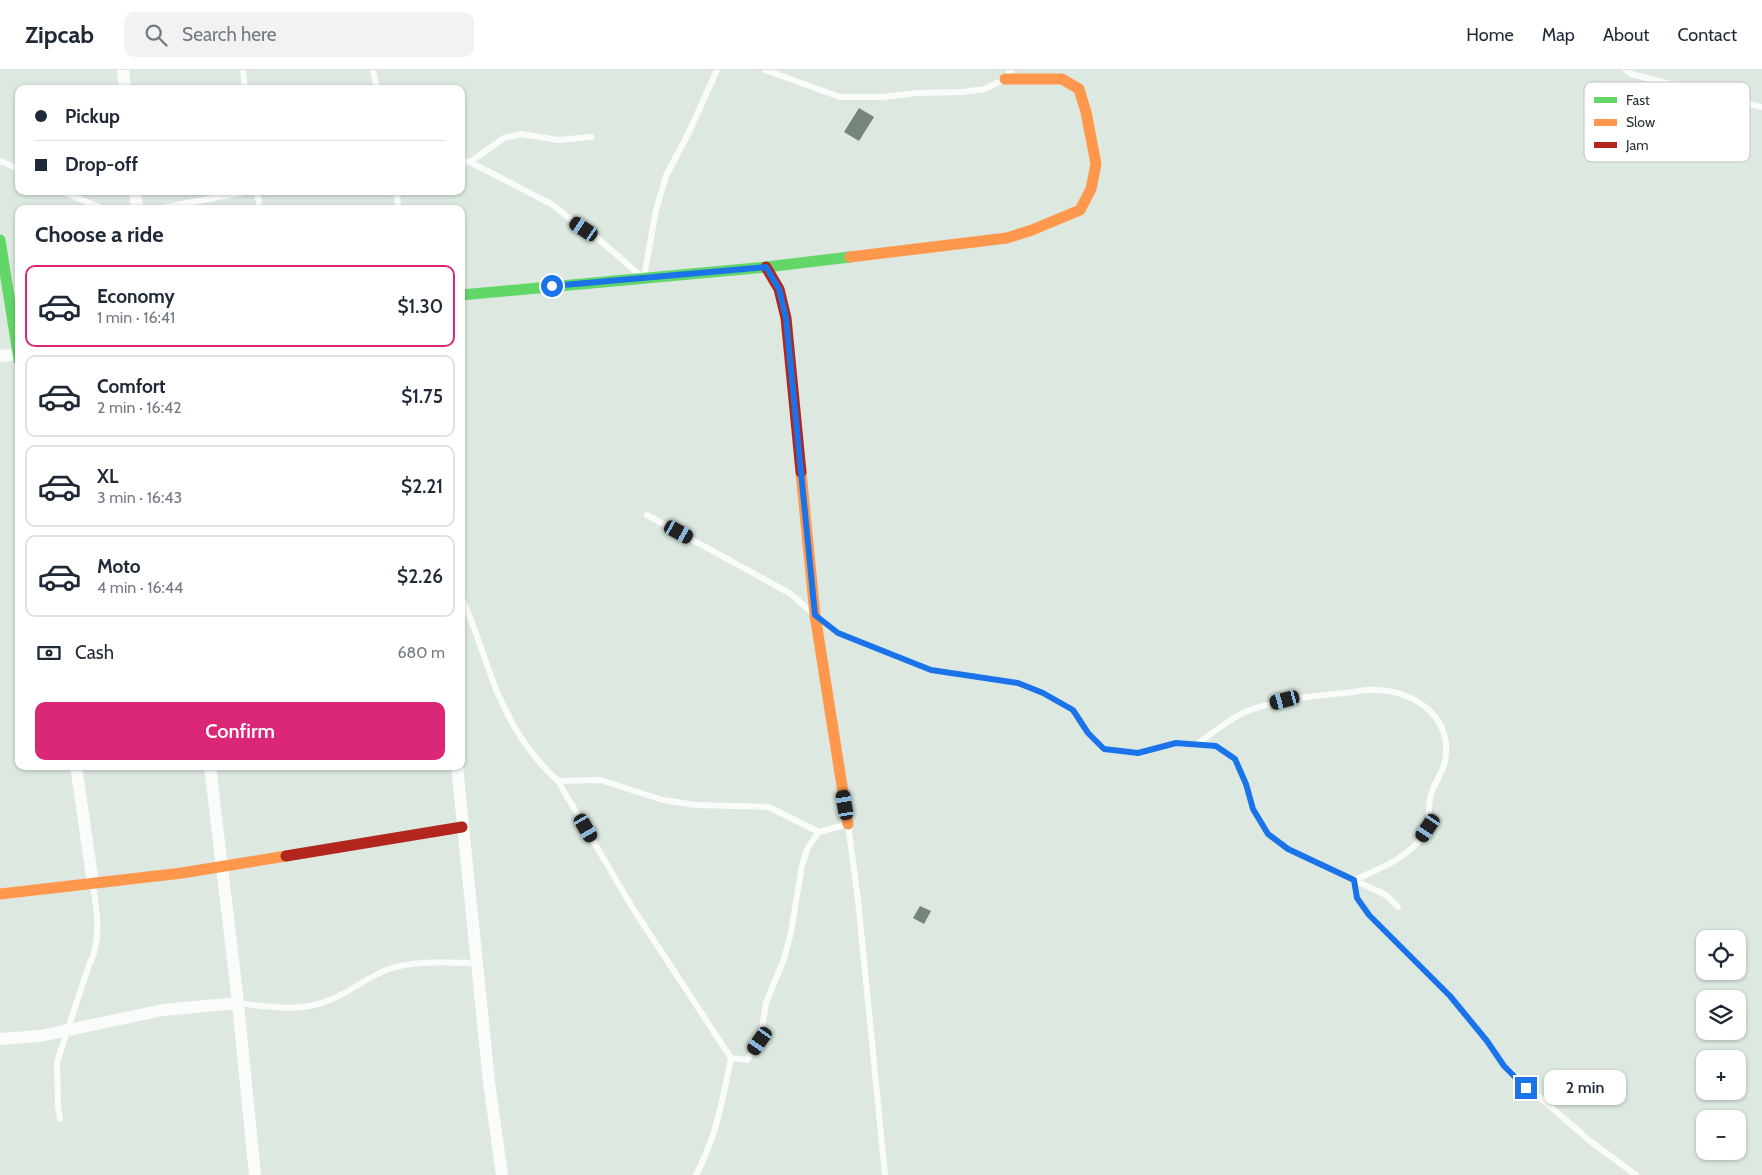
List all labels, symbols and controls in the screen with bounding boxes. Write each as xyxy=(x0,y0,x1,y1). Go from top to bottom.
search box xyxy=(124,12,474,57)
text: Zipcab xyxy=(25,20,94,49)
icon: search xyxy=(142,21,170,49)
text: Search here xyxy=(182,23,276,46)
text: Home xyxy=(1466,24,1514,46)
text: Map xyxy=(1542,24,1575,46)
text: About xyxy=(1603,24,1649,46)
text: Contact xyxy=(1677,24,1737,46)
legend xyxy=(1584,82,1750,162)
text: Fast xyxy=(1626,91,1650,109)
text: Pickup xyxy=(65,105,120,128)
text: Slow xyxy=(1626,113,1655,131)
text: Jam xyxy=(1625,136,1648,154)
text: Drop-off xyxy=(65,153,138,176)
car xyxy=(567,214,600,244)
text: Choose a ride xyxy=(35,221,164,248)
route start xyxy=(541,275,563,297)
icon: car xyxy=(37,284,82,329)
text: Economy xyxy=(97,285,175,308)
text: $1.30 xyxy=(398,295,443,318)
text: 1 min · 16:41 xyxy=(97,308,175,327)
icon: car xyxy=(37,374,82,419)
text: Comfort xyxy=(97,375,166,398)
text: $1.75 xyxy=(401,385,443,408)
text: 2 min · 16:42 xyxy=(97,398,182,417)
icon: car xyxy=(37,464,82,509)
text: XL xyxy=(97,465,118,488)
text: $2.21 xyxy=(401,475,443,498)
text: 3 min · 16:43 xyxy=(97,488,182,507)
car xyxy=(662,518,695,546)
icon: car xyxy=(37,554,82,599)
text: Moto xyxy=(97,555,141,578)
text: $2.26 xyxy=(397,565,443,588)
text: 4 min · 16:44 xyxy=(97,578,183,597)
icon: cash xyxy=(35,639,63,667)
text: Cash xyxy=(75,641,114,664)
text: 680 m xyxy=(397,643,445,662)
car xyxy=(1268,689,1301,711)
button: Confirm xyxy=(35,702,445,760)
car xyxy=(835,789,854,821)
car xyxy=(572,811,599,845)
car xyxy=(1413,811,1442,845)
map controls xyxy=(1696,930,1746,1160)
button: locate xyxy=(1696,930,1746,980)
button: layers xyxy=(1696,990,1746,1040)
car xyxy=(745,1024,774,1058)
button: + xyxy=(1696,1050,1746,1100)
callout: 2 min xyxy=(1544,1070,1626,1106)
route end xyxy=(1515,1077,1537,1099)
text: 2 min xyxy=(1566,1078,1604,1097)
button: − xyxy=(1696,1110,1746,1160)

